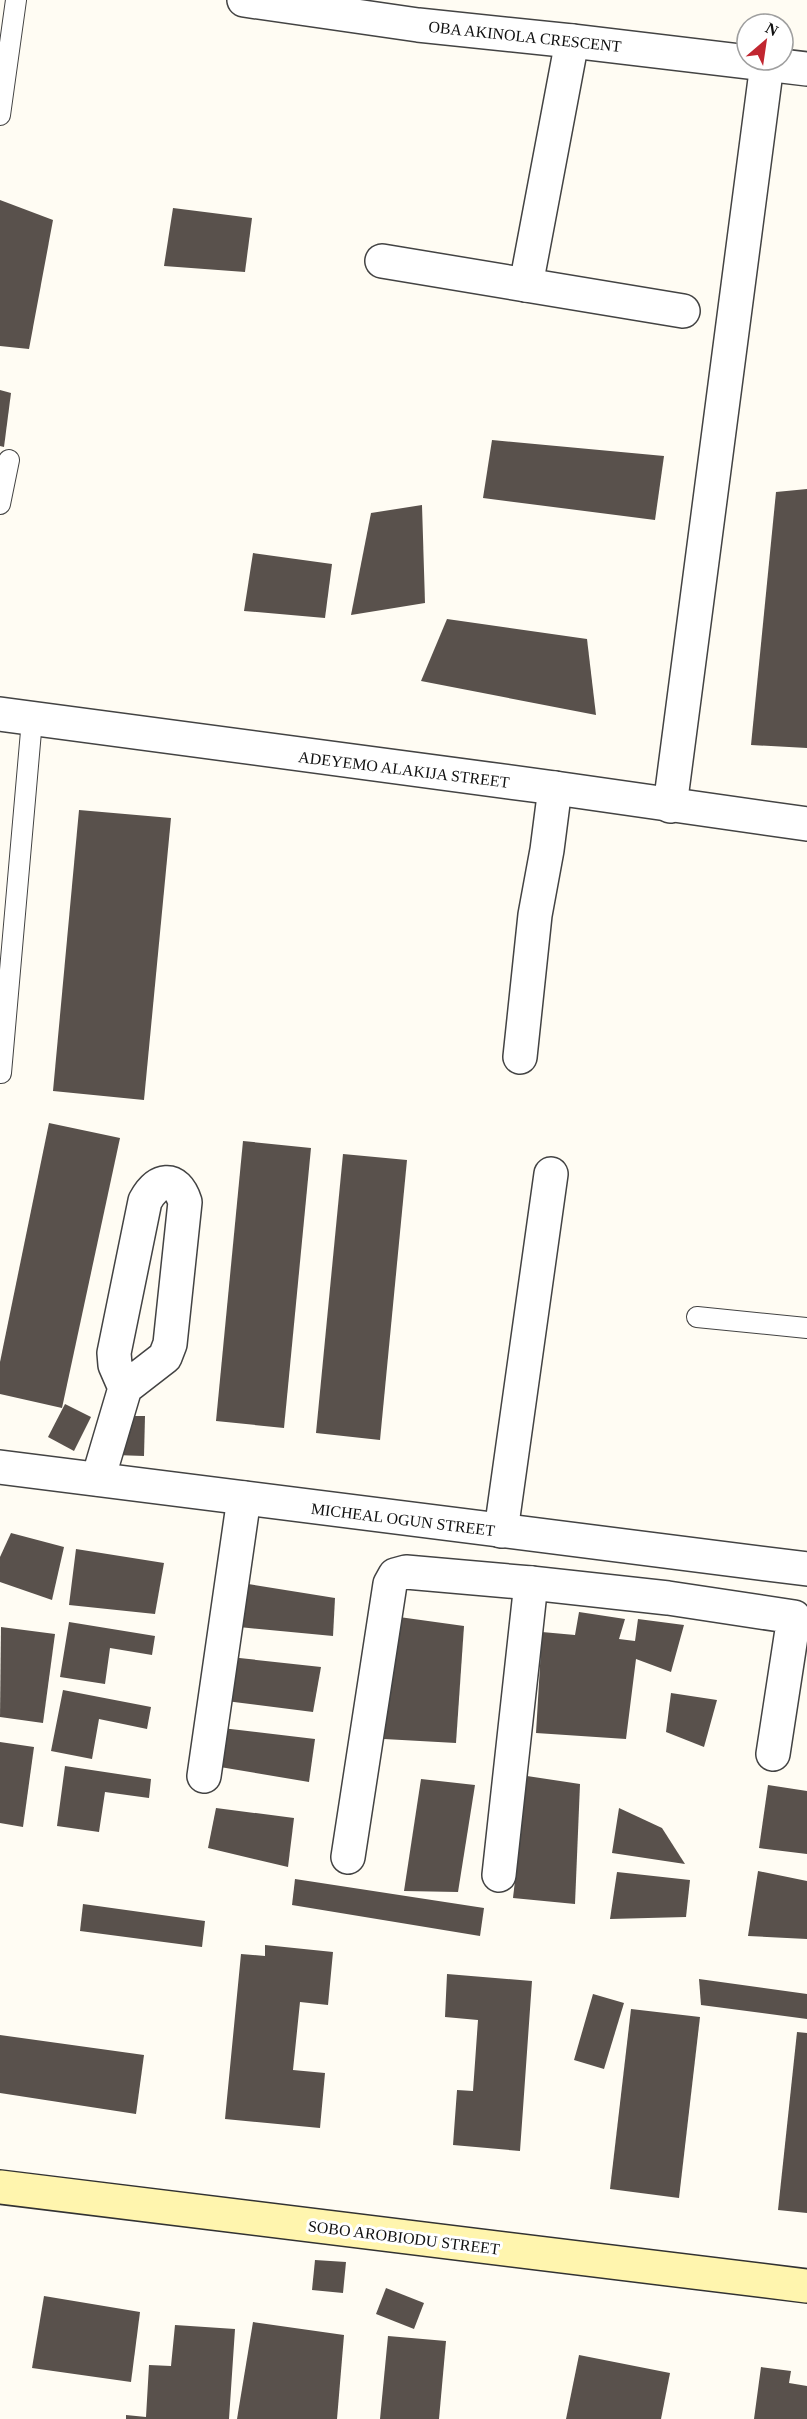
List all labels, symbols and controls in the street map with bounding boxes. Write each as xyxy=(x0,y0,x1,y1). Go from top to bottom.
north arrow xyxy=(735,12,795,72)
street label: OBA AKINOLA CRESCENT xyxy=(428,18,622,55)
text: N xyxy=(763,19,782,40)
street label: ADEYEMO ALAKIJA STREET xyxy=(297,748,511,791)
street label: MICHEAL OGUN STREET xyxy=(310,1500,496,1539)
street label: SOBO AROBIODU STREET xyxy=(307,2217,501,2258)

